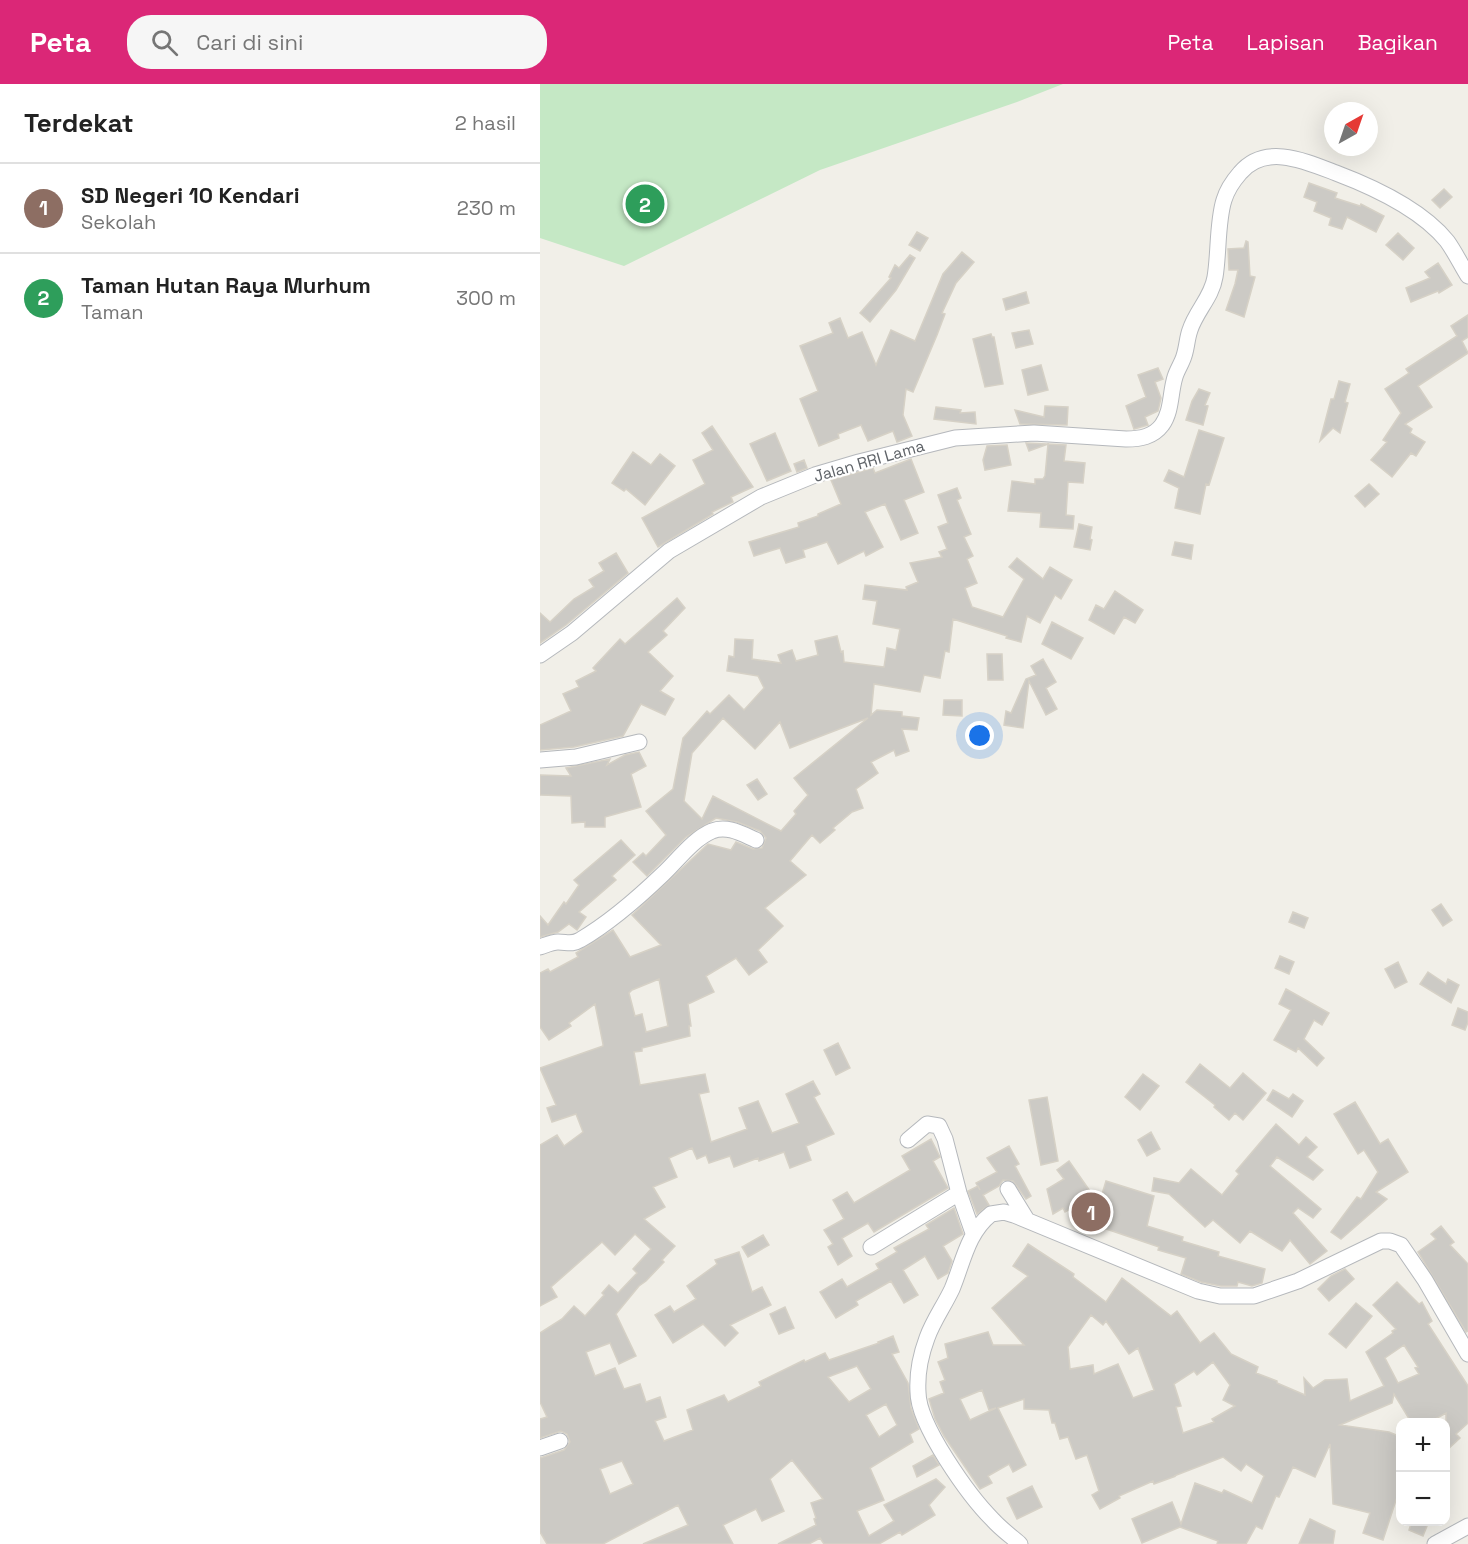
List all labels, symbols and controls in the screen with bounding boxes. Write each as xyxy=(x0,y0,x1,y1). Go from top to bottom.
search box xyxy=(127,15,547,69)
text: Peta xyxy=(30,24,91,60)
icon: search xyxy=(148,26,181,59)
text: Cari di sini xyxy=(196,28,303,56)
text: Peta xyxy=(1168,29,1214,56)
text: Lapisan xyxy=(1247,29,1325,56)
text: Bagikan xyxy=(1358,29,1438,56)
north arrow xyxy=(1324,102,1378,156)
text: Terdekat xyxy=(24,106,134,140)
text: 2 hasil xyxy=(455,110,516,136)
text: SD Negeri 10 Kendari xyxy=(81,181,300,209)
pin: 2 xyxy=(626,182,664,226)
text: 1 xyxy=(39,195,48,221)
text: 230 m xyxy=(457,195,516,221)
text: Sekolah xyxy=(81,209,156,235)
text: Taman Hutan Raya Murhum xyxy=(81,271,371,299)
text: 2 xyxy=(38,285,49,311)
text: 300 m xyxy=(456,285,516,311)
text: Taman xyxy=(81,299,143,325)
street label: Jalan RRI Lama xyxy=(811,435,927,487)
your location xyxy=(965,721,994,750)
pin: 1 xyxy=(1072,1190,1110,1234)
map controls xyxy=(1396,1418,1450,1526)
button: + xyxy=(1396,1418,1450,1472)
button: − xyxy=(1396,1472,1450,1526)

